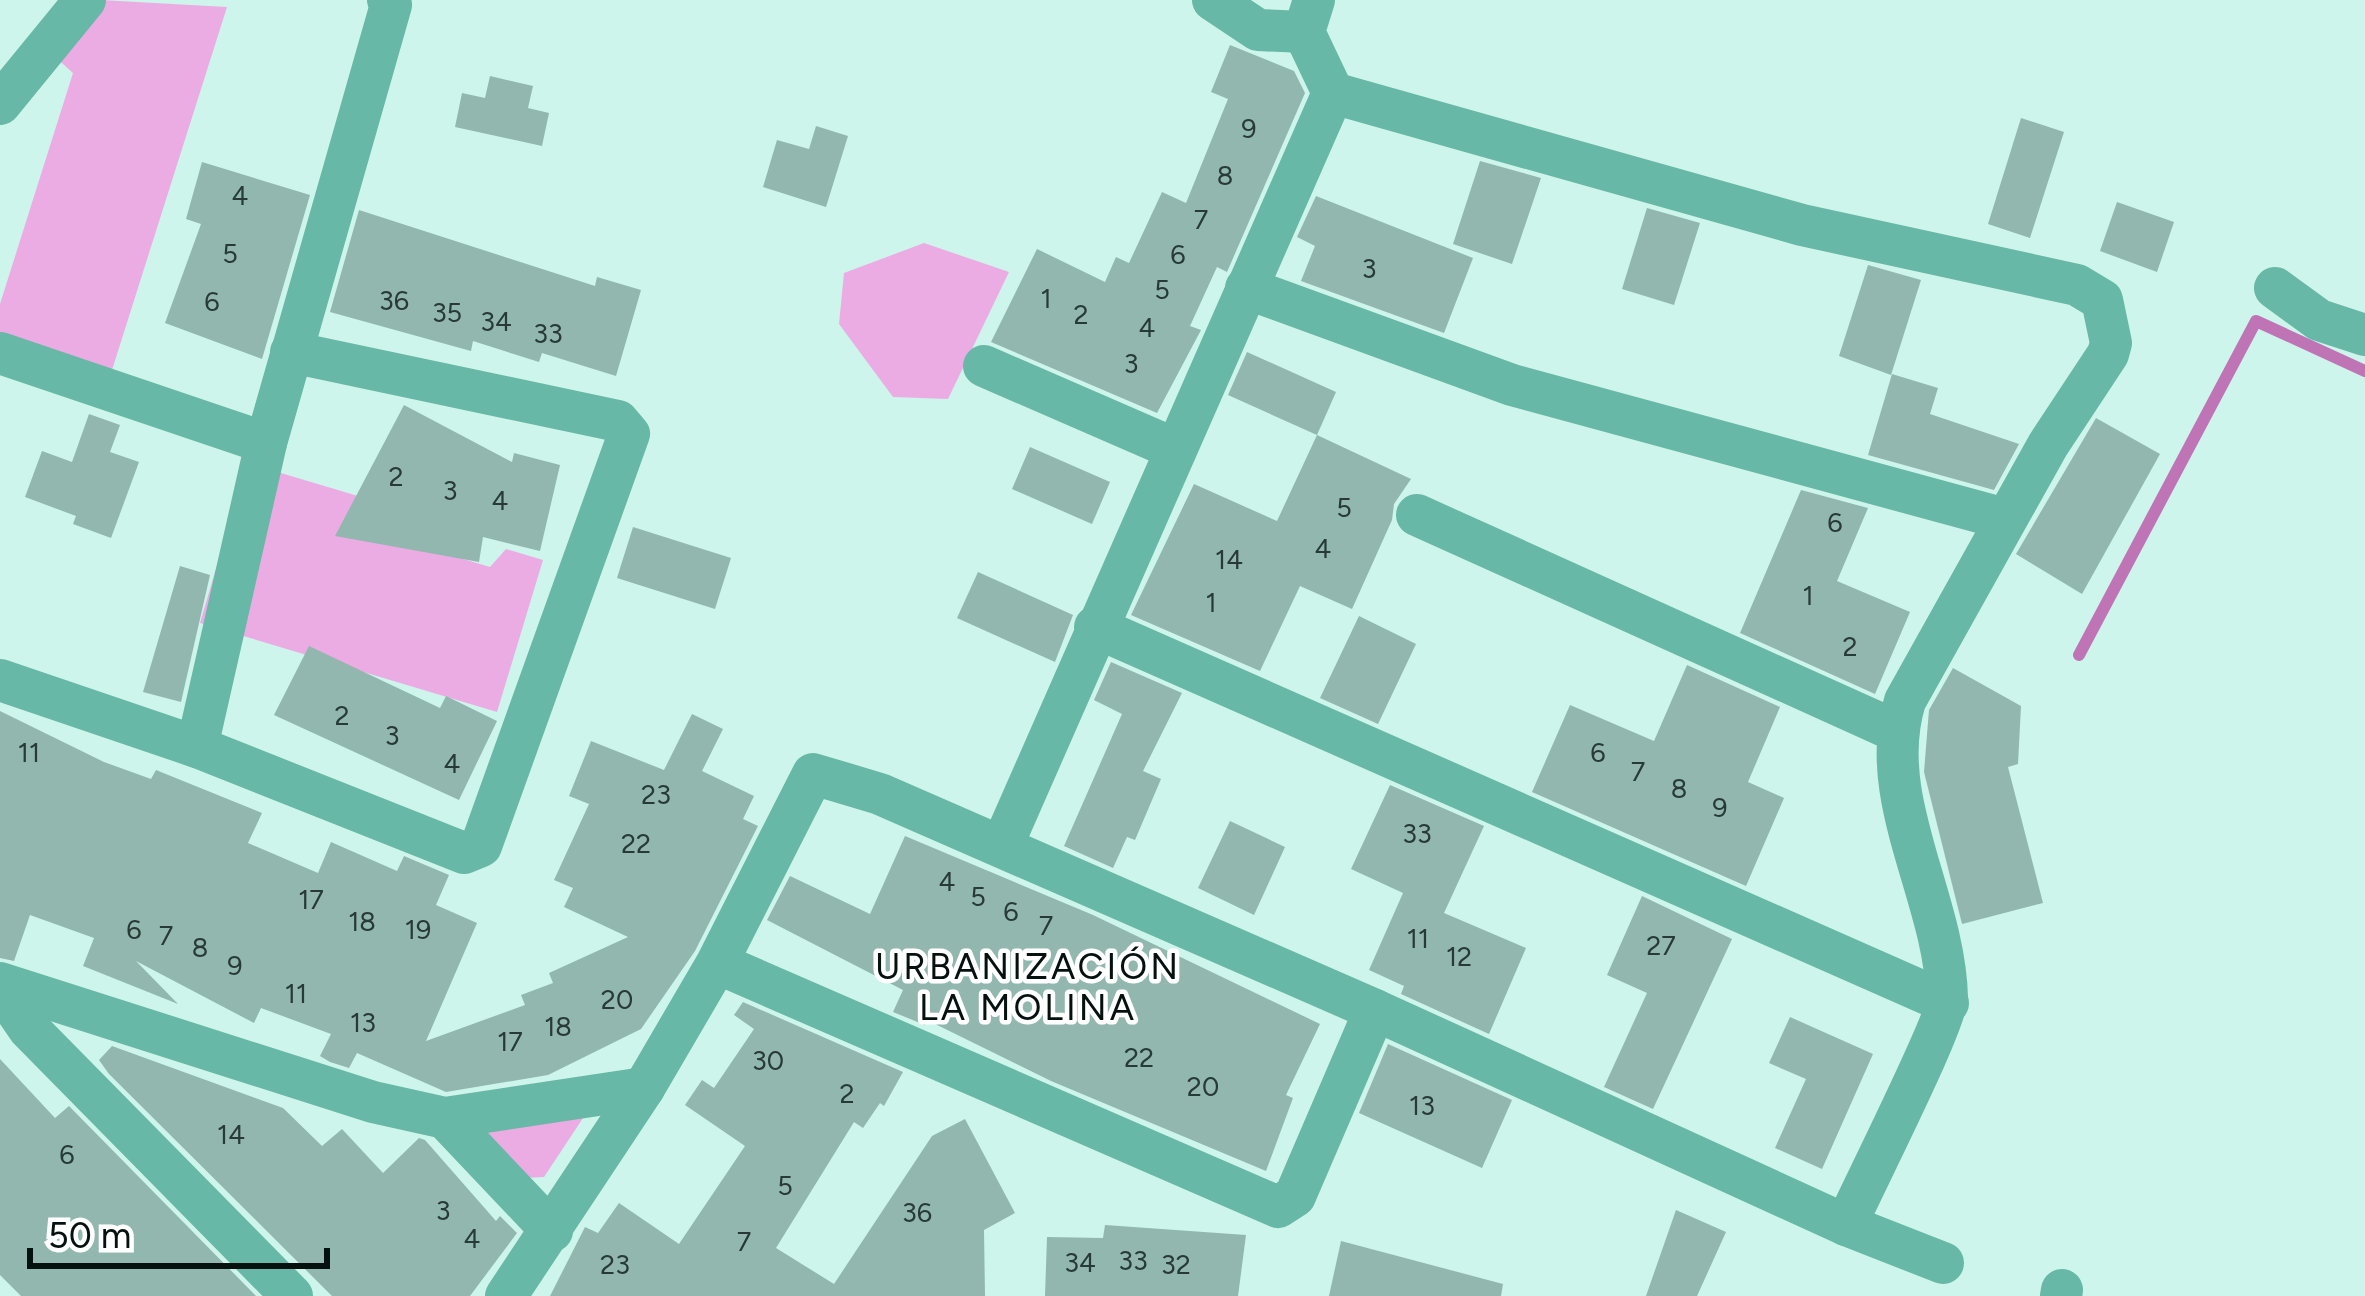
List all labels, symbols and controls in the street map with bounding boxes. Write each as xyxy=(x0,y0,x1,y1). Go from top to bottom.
house number: 9 xyxy=(1241,112,1257,145)
house number: 8 xyxy=(1217,159,1233,192)
house number: 4 xyxy=(232,179,248,212)
house number: 7 xyxy=(1194,203,1208,236)
house number: 5 xyxy=(222,237,238,270)
house number: 6 xyxy=(1170,238,1186,271)
house number: 3 xyxy=(1362,252,1376,285)
house number: 5 xyxy=(1154,273,1170,306)
house number: 1 xyxy=(1040,282,1052,315)
house number: 36 xyxy=(379,284,409,317)
house number: 6 xyxy=(204,285,220,318)
house number: 35 xyxy=(432,296,462,329)
house number: 2 xyxy=(1073,298,1089,331)
house number: 34 xyxy=(480,305,512,338)
house number: 4 xyxy=(1139,311,1155,344)
house number: 33 xyxy=(533,317,563,350)
house number: 3 xyxy=(1124,347,1138,380)
house number: 2 xyxy=(388,460,404,493)
house number: 3 xyxy=(443,474,457,507)
house number: 4 xyxy=(492,484,508,517)
house number: 5 xyxy=(1336,491,1352,524)
house number: 6 xyxy=(1827,506,1843,539)
house number: 4 xyxy=(1315,532,1331,565)
house number: 14 xyxy=(1215,543,1243,576)
house number: 1 xyxy=(1802,579,1814,612)
house number: 1 xyxy=(1205,586,1217,619)
house number: 2 xyxy=(1842,630,1858,663)
house number: 2 xyxy=(334,699,350,732)
house number: 3 xyxy=(385,719,399,752)
house number: 11 xyxy=(18,736,40,769)
house number: 6 xyxy=(1590,736,1606,769)
house number: 4 xyxy=(444,747,460,780)
house number: 7 xyxy=(1631,755,1645,788)
house number: 8 xyxy=(1671,772,1687,805)
house number: 23 xyxy=(641,778,671,811)
house number: 9 xyxy=(1712,791,1728,824)
house number: 33 xyxy=(1402,817,1432,850)
house number: 22 xyxy=(621,827,651,860)
house number: 4 xyxy=(939,865,955,898)
house number: 5 xyxy=(970,880,986,913)
house number: 17 xyxy=(298,883,324,916)
house number: 6 xyxy=(1003,895,1019,928)
house number: 18 xyxy=(348,905,376,938)
house number: 7 xyxy=(1039,909,1053,942)
house number: 6 xyxy=(126,913,142,946)
house number: 19 xyxy=(405,913,431,946)
house number: 7 xyxy=(159,919,173,952)
house number: 11 xyxy=(1407,922,1429,955)
house number: 27 xyxy=(1646,929,1676,962)
house number: 8 xyxy=(192,931,208,964)
house number: 12 xyxy=(1446,940,1472,973)
district label: URBANIZACIÓN LA MOLINA xyxy=(875,945,1181,1029)
house number: 9 xyxy=(227,949,243,982)
house number: 11 xyxy=(285,977,307,1010)
house number: 20 xyxy=(601,983,633,1016)
house number: 13 xyxy=(350,1006,376,1039)
house number: 18 xyxy=(544,1010,572,1043)
house number: 17 xyxy=(497,1025,523,1058)
house number: 22 xyxy=(1124,1041,1154,1074)
house number: 30 xyxy=(752,1044,784,1077)
house number: 20 xyxy=(1187,1070,1219,1103)
house number: 2 xyxy=(839,1077,855,1110)
house number: 13 xyxy=(1409,1089,1435,1122)
house number: 14 xyxy=(217,1118,245,1151)
house number: 6 xyxy=(59,1138,75,1171)
house number: 5 xyxy=(777,1169,793,1202)
scale bar xyxy=(30,1194,327,1268)
house number: 3 xyxy=(436,1194,450,1227)
house number: 36 xyxy=(902,1196,932,1229)
text: 50 m xyxy=(48,1214,131,1257)
house number: 4 xyxy=(464,1222,480,1255)
house number: 7 xyxy=(737,1225,751,1258)
house number: 33 xyxy=(1118,1244,1148,1277)
house number: 34 xyxy=(1064,1246,1096,1279)
house number: 23 xyxy=(600,1248,630,1281)
house number: 32 xyxy=(1161,1248,1191,1281)

